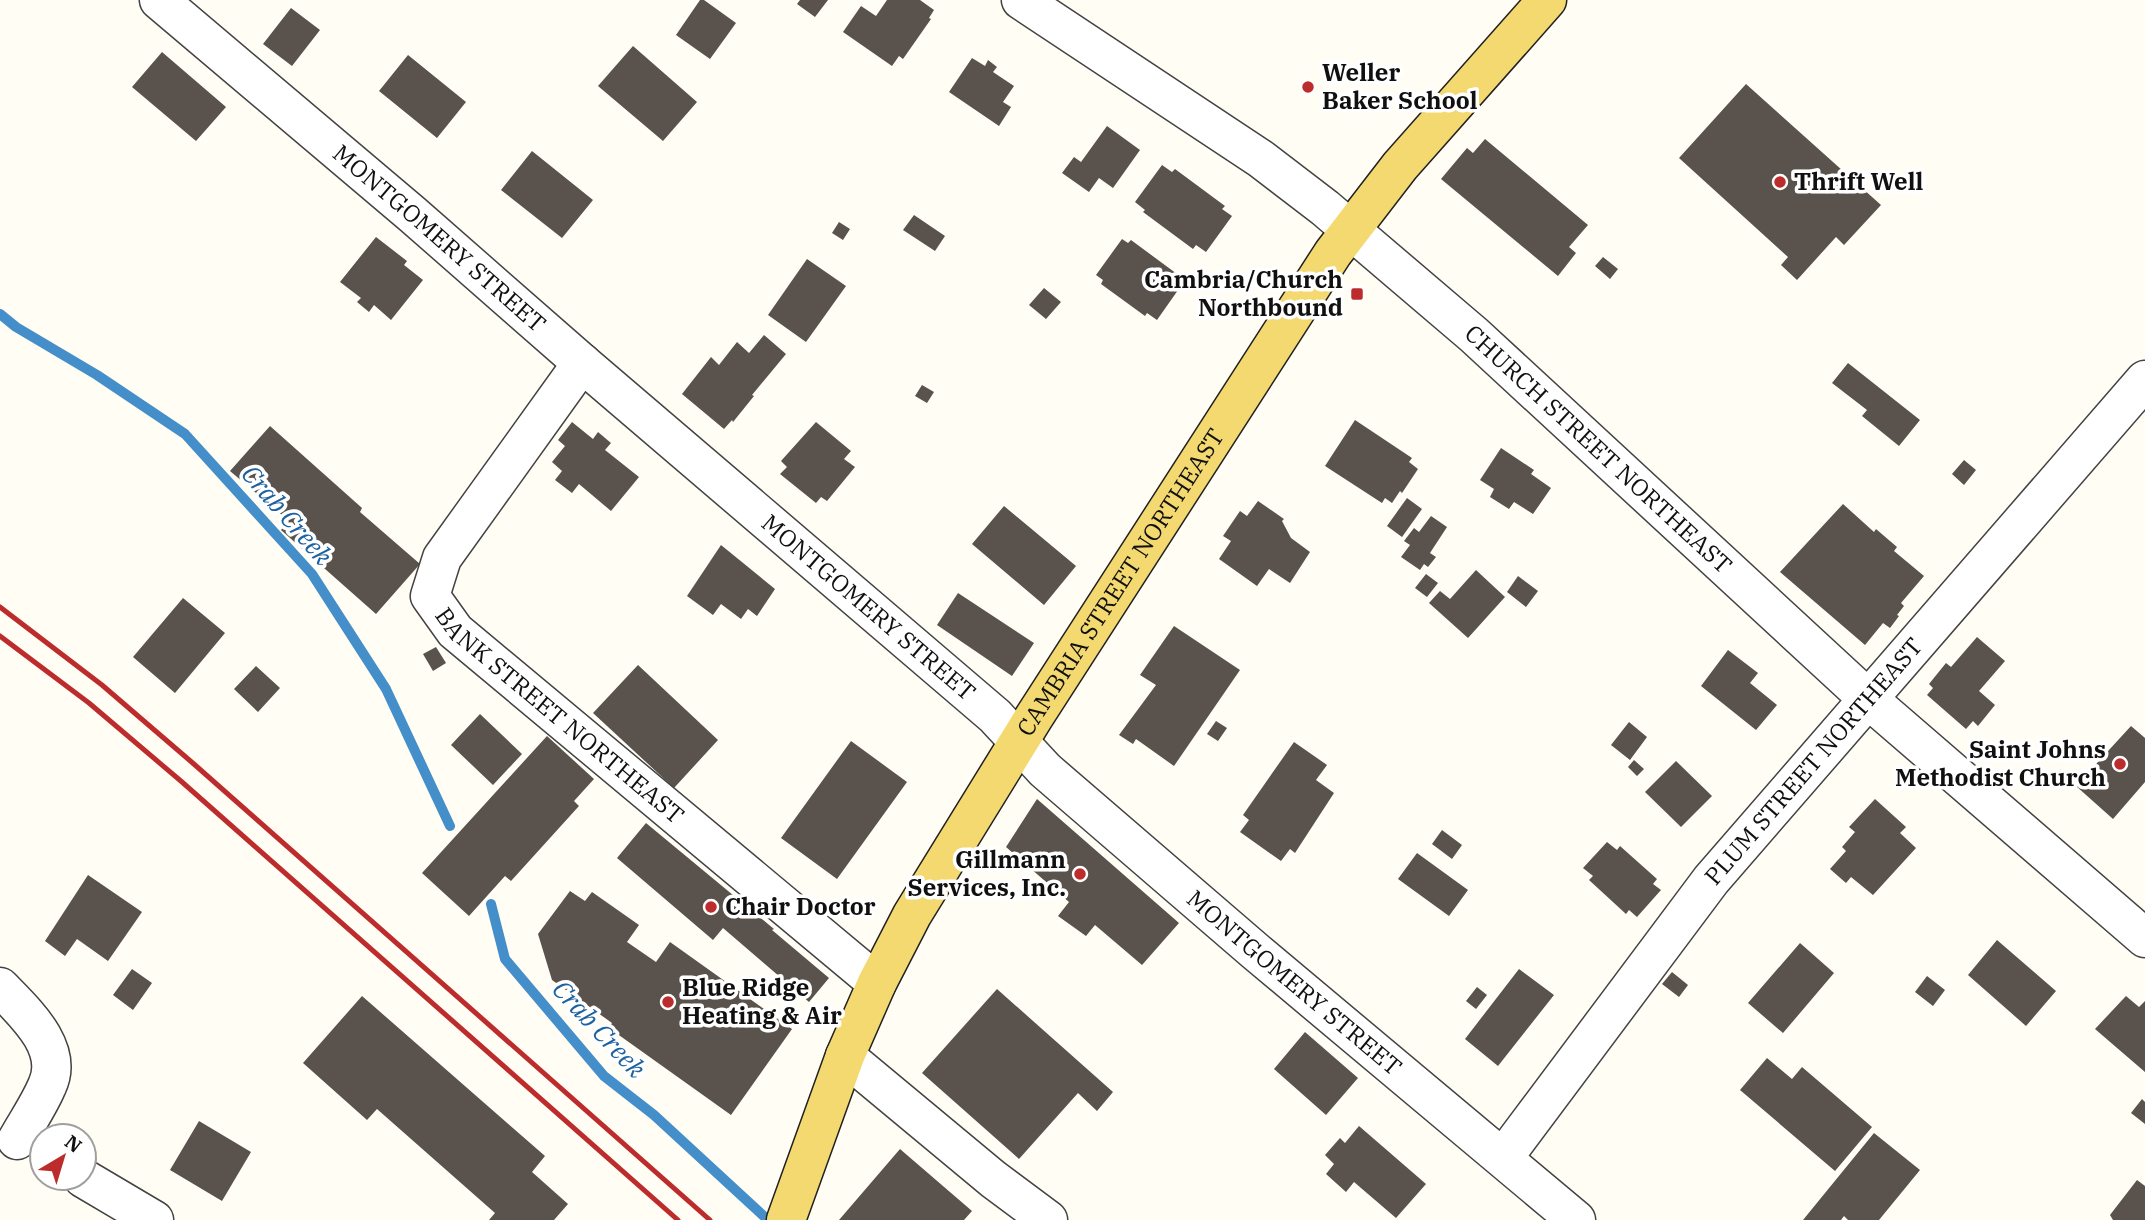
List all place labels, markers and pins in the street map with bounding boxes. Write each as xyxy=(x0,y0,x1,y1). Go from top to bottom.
place label: Weller Baker School xyxy=(1322,56,1478,116)
marker: Weller Baker School xyxy=(1300,79,1316,95)
place label: Thrift Well xyxy=(1794,165,1924,197)
marker: Thrift Well xyxy=(1772,174,1788,190)
place label: Cambria/Church Northbound xyxy=(1144,263,1343,323)
marker: Cambria/Church Northbound xyxy=(1349,286,1365,302)
place label: Saint Johns Methodist Church xyxy=(1895,733,2106,793)
marker: Saint Johns Methodist Church xyxy=(2112,756,2128,772)
place label: Gillmann Services, Inc. xyxy=(908,843,1066,903)
marker: Gillmann Services, Inc. xyxy=(1072,866,1088,882)
place label: Chair Doctor xyxy=(725,890,876,922)
marker: Chair Doctor xyxy=(703,899,719,915)
place label: Blue Ridge Heating & Air xyxy=(682,971,842,1031)
marker: Blue Ridge Heating & Air xyxy=(660,994,676,1010)

